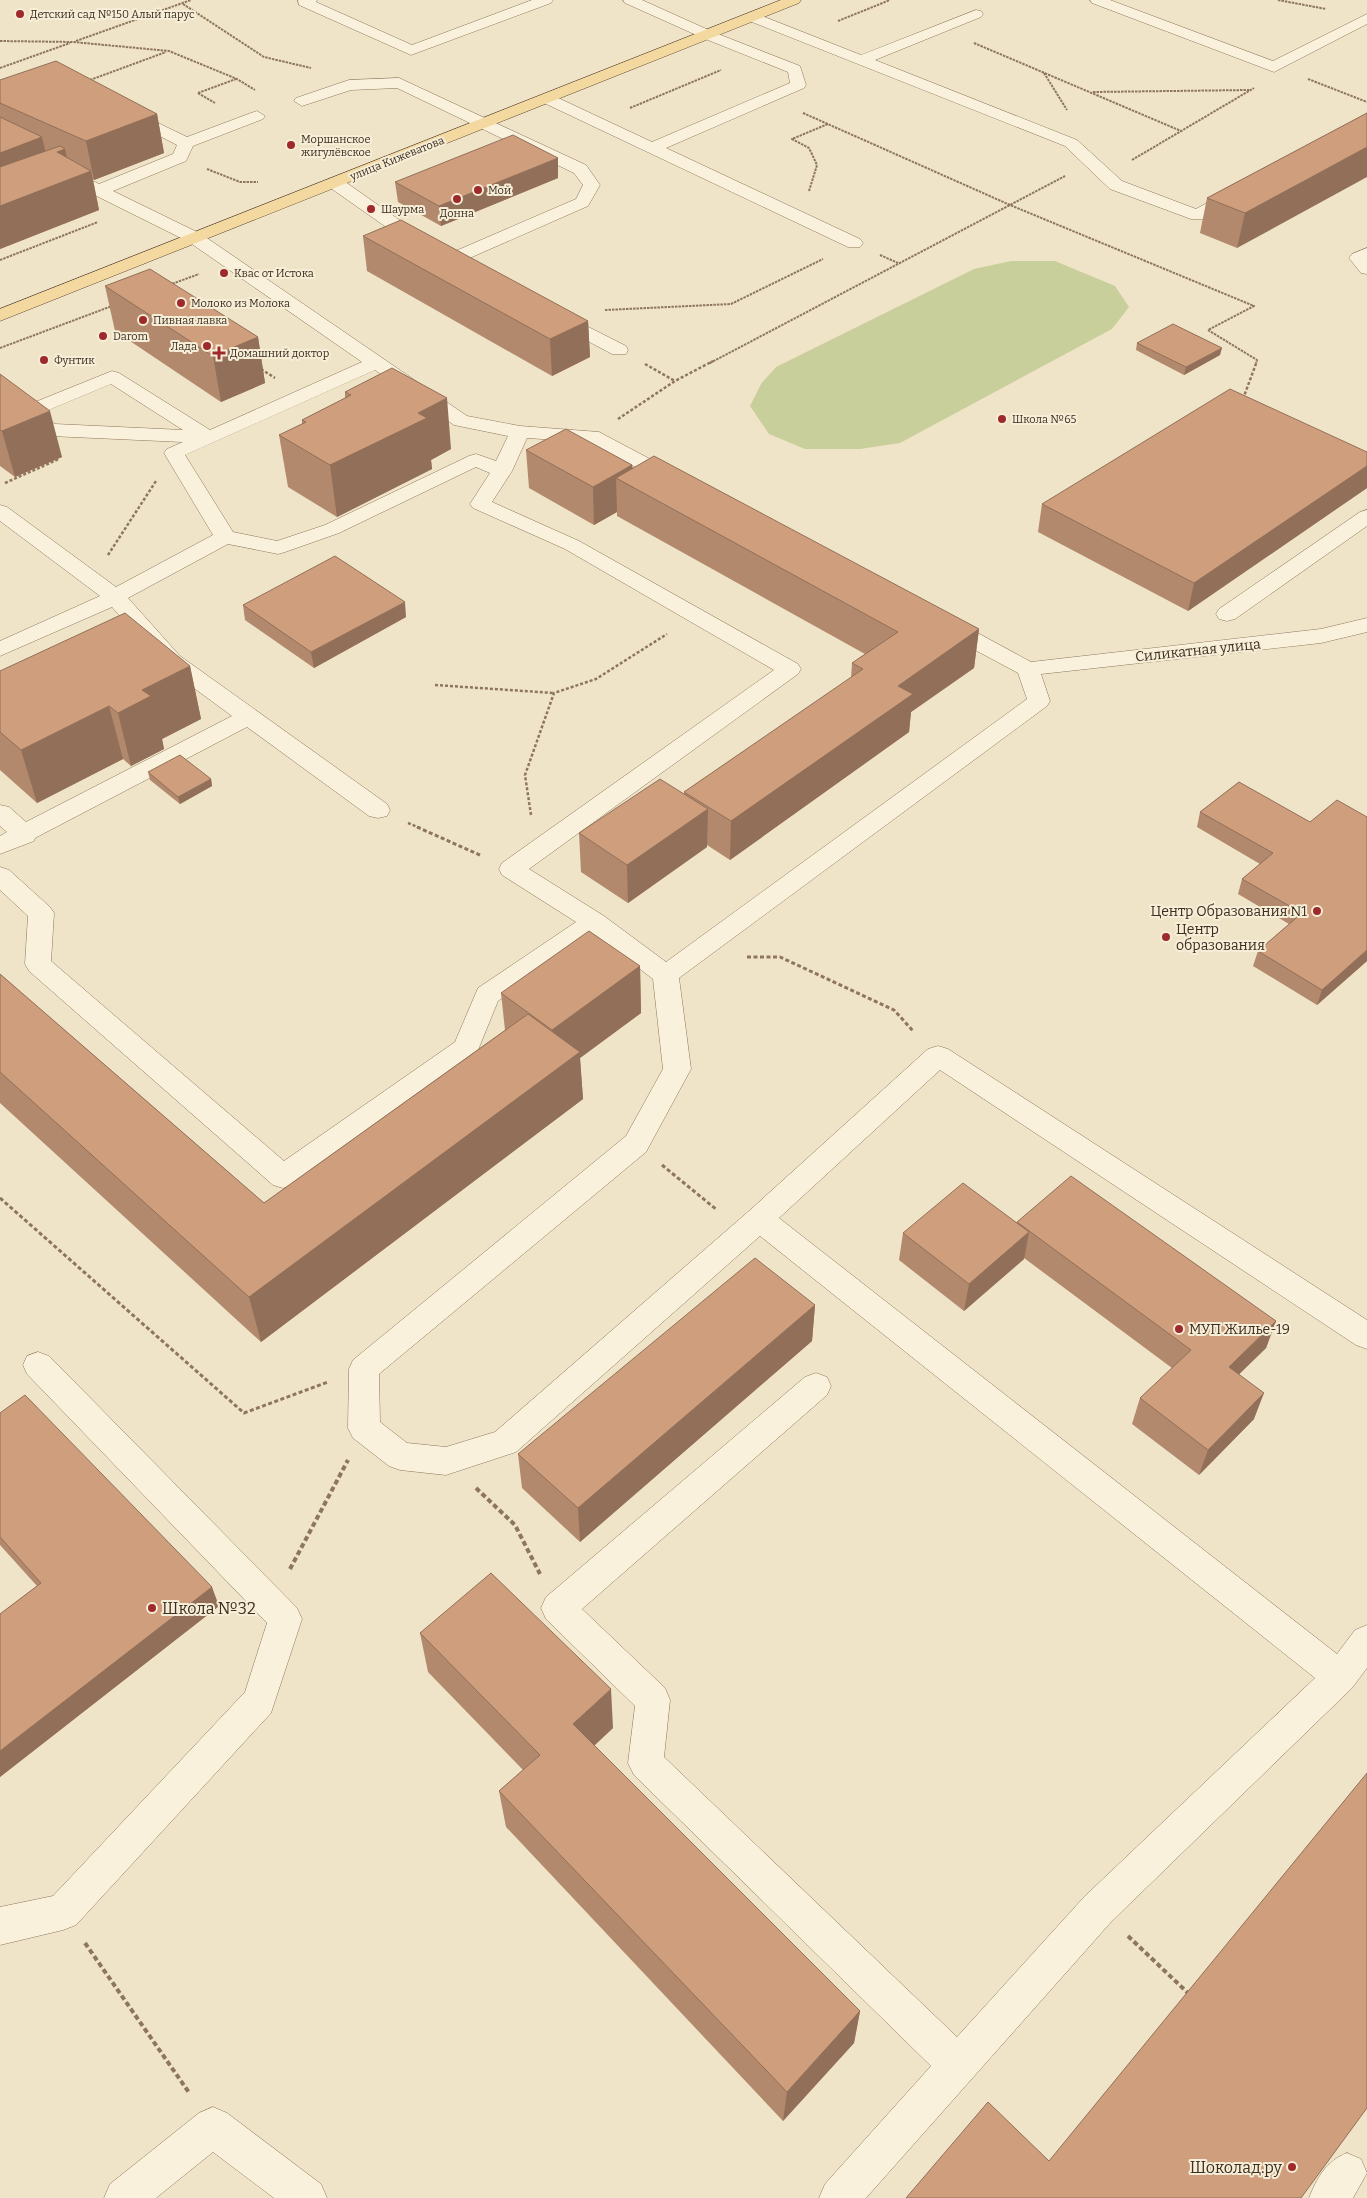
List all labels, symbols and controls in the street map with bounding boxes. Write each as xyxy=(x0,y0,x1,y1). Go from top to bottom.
marker: Детский сад №150 Алый парус xyxy=(14,8,26,20)
place label: Детский сад №150 Алый парус xyxy=(30,8,195,21)
place label: Моршанское жигулёвское xyxy=(301,133,371,159)
street label: улица Кижеватова xyxy=(347,134,446,184)
marker: Моршанское жигулёвское xyxy=(285,139,297,151)
marker: Мой xyxy=(472,184,484,196)
place label: Мой xyxy=(488,184,511,197)
marker: Донна xyxy=(451,193,463,205)
marker: Шаурма xyxy=(365,203,377,215)
place label: Шаурма xyxy=(381,203,424,216)
place label: Донна xyxy=(440,207,474,220)
marker: Квас от Истока xyxy=(218,267,230,279)
place label: Квас от Истока xyxy=(234,267,314,280)
marker: Молоко из Молока xyxy=(175,297,187,309)
place label: Молоко из Молока xyxy=(191,297,290,310)
marker: Пивная лавка xyxy=(137,314,149,326)
place label: Пивная лавка xyxy=(153,314,227,327)
marker: Darom xyxy=(97,330,109,342)
place label: Darom xyxy=(113,330,149,343)
place label: Лада xyxy=(171,340,197,353)
marker: Лада xyxy=(201,340,213,352)
marker: Домашний доктор xyxy=(212,346,226,360)
place label: Домашний доктор xyxy=(230,347,330,360)
marker: Фунтик xyxy=(38,354,50,366)
place label: Фунтик xyxy=(54,354,95,367)
marker: Школа №65 xyxy=(996,413,1008,425)
place label: Школа №65 xyxy=(1012,413,1076,426)
street label: Силикатная улица xyxy=(1134,635,1262,666)
place label: Центр Образования N1 xyxy=(1150,903,1307,920)
marker: Центр Образования N1 xyxy=(1311,905,1323,917)
place label: Центр образования xyxy=(1176,921,1265,954)
marker: Центр образования xyxy=(1160,931,1172,943)
place label: МУП Жилье-19 xyxy=(1189,1321,1290,1338)
marker: МУП Жилье-19 xyxy=(1173,1323,1185,1335)
place label: Школа №32 xyxy=(162,1599,256,1618)
marker: Школа №32 xyxy=(146,1602,158,1614)
place label: Шоколад.ру xyxy=(1190,2158,1283,2177)
marker: Шоколад.ру xyxy=(1286,2161,1298,2173)

